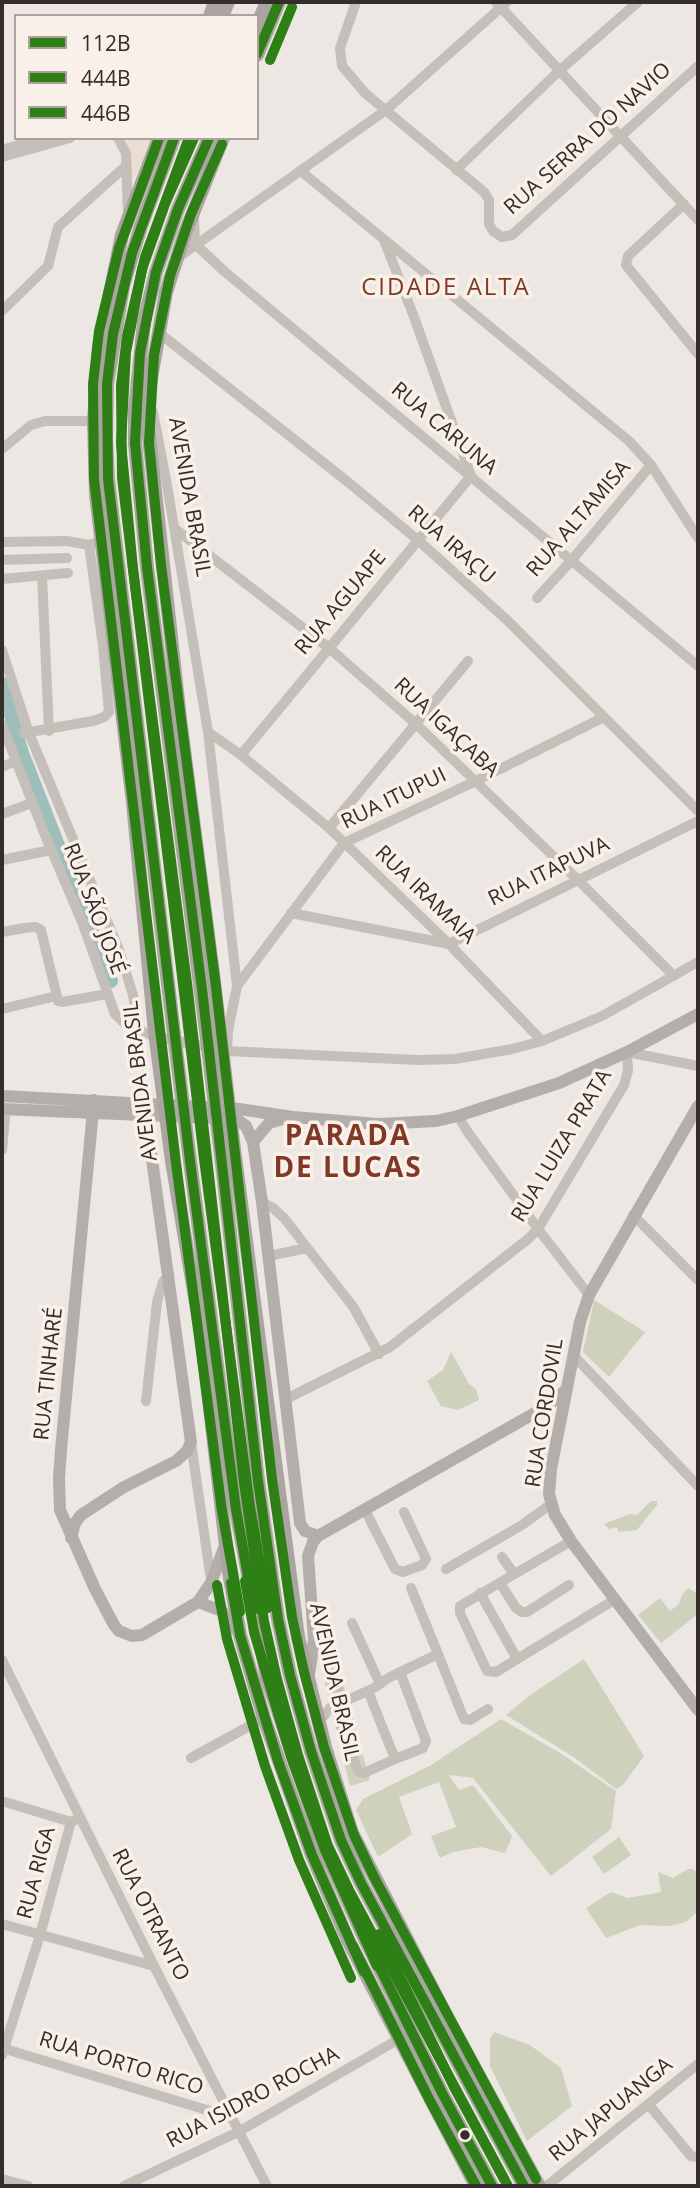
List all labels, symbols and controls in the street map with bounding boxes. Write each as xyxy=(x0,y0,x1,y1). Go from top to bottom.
legend xyxy=(14,14,259,140)
text: 112B xyxy=(81,29,131,57)
street label: RUA SERRA DO NAVIO xyxy=(499,57,677,221)
text: 444B xyxy=(81,64,131,92)
text: 446B xyxy=(81,99,131,127)
district label: CIDADE ALTA xyxy=(363,274,529,302)
street label: RUA CARUNA xyxy=(386,377,502,481)
street label: AVENIDA BRASIL xyxy=(163,415,215,579)
street label: RUA ALTAMISA xyxy=(522,456,636,582)
street label: RUA IRAÇU xyxy=(402,500,500,590)
street label: RUA AGUAPE xyxy=(290,546,392,660)
street label: RUA IGAÇABA xyxy=(388,673,504,783)
street label: RUA ITUPUI xyxy=(337,763,451,835)
street label: RUA ITAPUVA xyxy=(484,832,614,912)
street label: RUA SÃO JOSÉ xyxy=(57,840,131,978)
street label: RUA IRAMAIA xyxy=(369,841,481,949)
street label: AVENIDA BRASIL xyxy=(119,999,163,1163)
street label: RUA LUIZA PRATA xyxy=(506,1065,618,1227)
district label: PARADA DE LUCAS xyxy=(274,1120,422,1186)
street label: RUA TINHARÉ xyxy=(29,1306,69,1442)
street label: RUA CORDOVIL xyxy=(521,1337,569,1489)
street label: AVENIDA BRASIL xyxy=(304,1601,364,1763)
street label: RUA RIGA xyxy=(13,1824,61,1922)
street label: RUA OTRANTO xyxy=(106,1845,194,1985)
street label: RUA PORTO RICO xyxy=(36,2027,206,2101)
street label: RUA ISIDRO ROCHA xyxy=(163,2042,343,2154)
street label: RUA JAPUANGA xyxy=(544,2053,678,2167)
unlabelled marker xyxy=(458,2128,472,2142)

